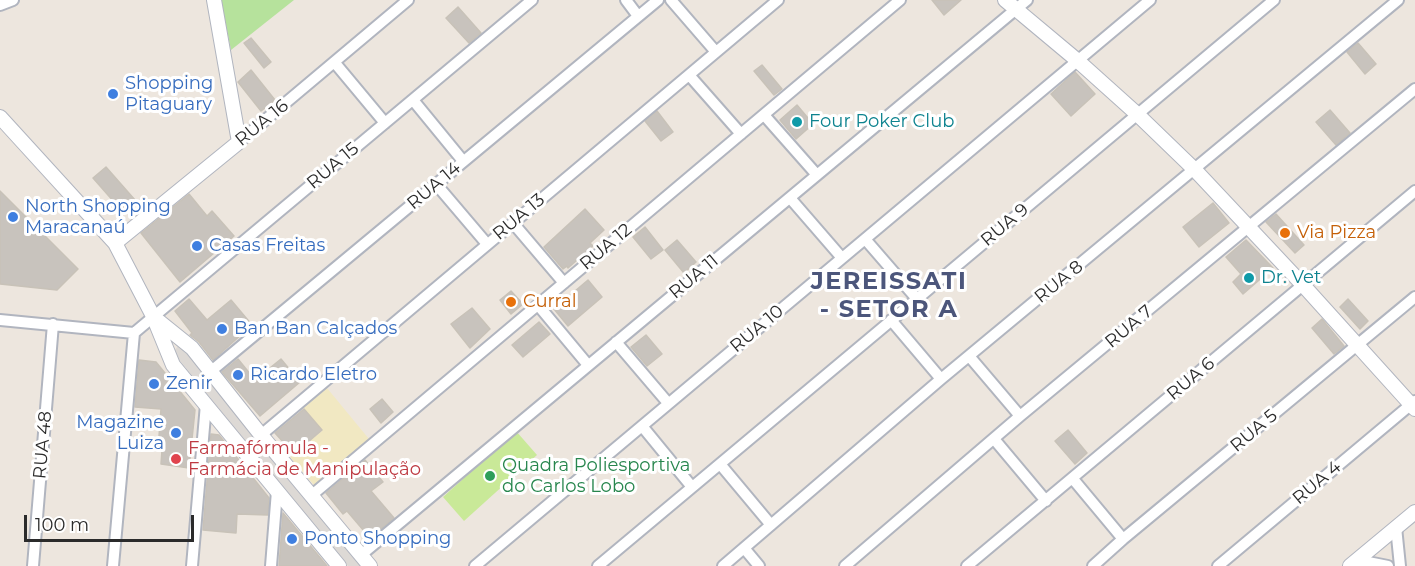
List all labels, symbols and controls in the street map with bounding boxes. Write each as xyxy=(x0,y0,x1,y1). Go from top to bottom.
place label: Shopping Pitaguary xyxy=(125,73,213,116)
marker: Shopping Pitaguary xyxy=(106,87,120,101)
street label: RUA 16 xyxy=(231,95,293,151)
place label: Four Poker Club xyxy=(809,111,954,133)
marker: Four Poker Club xyxy=(790,115,804,129)
street label: RUA 15 xyxy=(303,138,363,194)
street label: RUA 14 xyxy=(403,157,465,215)
street label: RUA 13 xyxy=(489,189,549,245)
place label: North Shopping Maracanaú xyxy=(25,196,171,238)
street label: RUA 9 xyxy=(977,199,1033,251)
marker: North Shopping Maracanaú xyxy=(6,210,20,224)
street label: RUA 12 xyxy=(576,219,636,275)
place label: Via Pizza xyxy=(1297,222,1376,244)
marker: Via Pizza xyxy=(1278,226,1292,240)
place label: Casas Freitas xyxy=(209,235,325,257)
marker: Casas Freitas xyxy=(190,239,204,253)
street label: RUA 11 xyxy=(665,250,723,304)
street label: RUA 8 xyxy=(1030,256,1088,308)
place label: Dr. Vet xyxy=(1261,267,1321,289)
district label: JEREISSATI - SETOR A xyxy=(811,268,967,324)
marker: Dr. Vet xyxy=(1242,271,1256,285)
place label: Curral xyxy=(523,291,577,313)
marker: Curral xyxy=(504,295,518,309)
street label: RUA 10 xyxy=(726,300,788,358)
street label: RUA 7 xyxy=(1101,301,1157,353)
place label: Ban Ban Calçados xyxy=(234,318,397,340)
marker: Ban Ban Calçados xyxy=(215,322,229,336)
street label: RUA 6 xyxy=(1163,353,1219,405)
place label: Ricardo Eletro xyxy=(250,364,377,386)
marker: Ricardo Eletro xyxy=(231,368,245,382)
place label: Zenir xyxy=(166,373,213,395)
marker: Zenir xyxy=(147,377,161,391)
street label: RUA 5 xyxy=(1226,405,1282,457)
street label: RUA 48 xyxy=(29,410,57,480)
place label: Magazine Luiza xyxy=(76,412,164,454)
marker: Magazine Luiza xyxy=(169,426,183,440)
place label: Farmafórmula - Farmácia de Manipulação xyxy=(188,438,421,480)
marker: Farmafórmula - Farmácia de Manipulação xyxy=(169,452,183,466)
place label: Quadra Poliesportiva do Carlos Lobo xyxy=(502,455,690,498)
street label: RUA 4 xyxy=(1288,457,1346,509)
marker: Quadra Poliesportiva do Carlos Lobo xyxy=(483,469,497,483)
scale bar xyxy=(27,503,196,541)
text: 100 m xyxy=(35,514,89,536)
place label: Ponto Shopping xyxy=(304,528,451,550)
marker: Ponto Shopping xyxy=(285,532,299,546)

